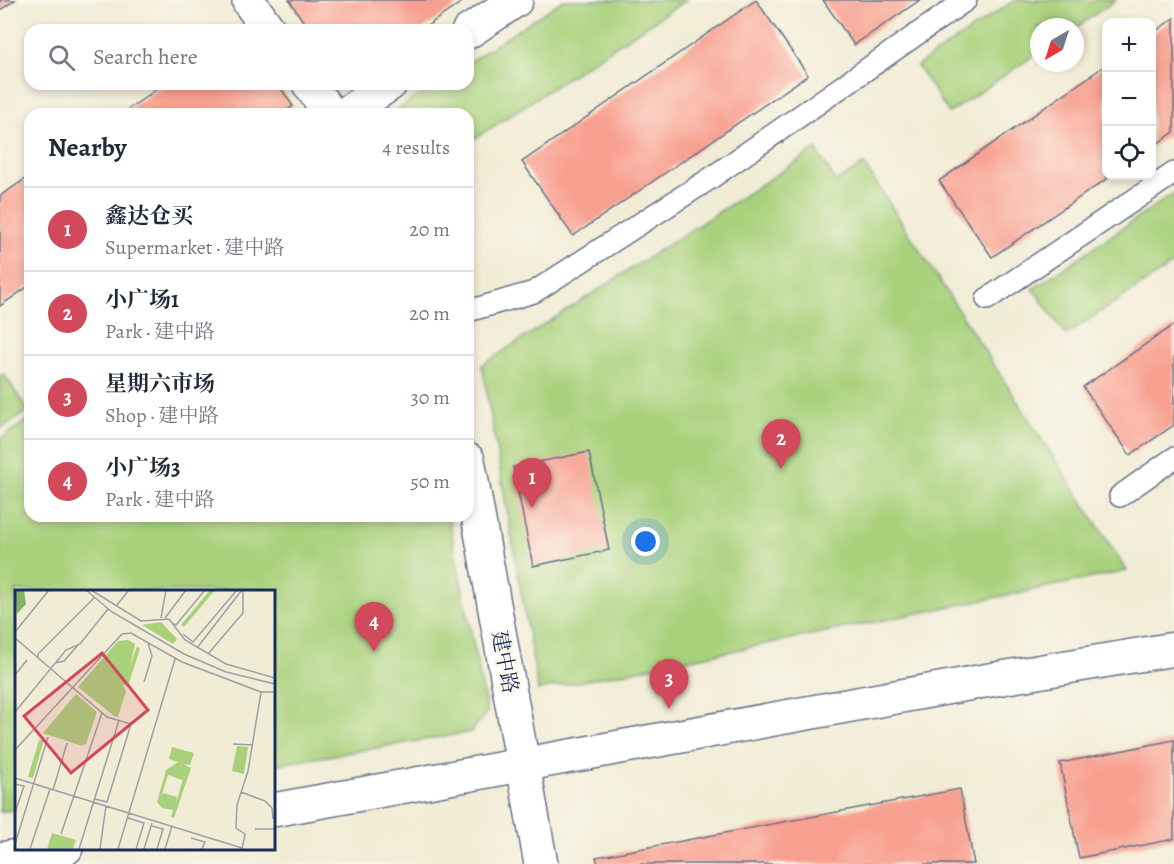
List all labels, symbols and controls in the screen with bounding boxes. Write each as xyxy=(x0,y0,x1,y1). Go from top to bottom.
north arrow xyxy=(1030,18,1084,72)
map controls xyxy=(1102,18,1156,180)
button: + xyxy=(1102,18,1156,72)
search box xyxy=(24,24,474,90)
icon: search xyxy=(45,41,78,74)
text: Search here xyxy=(93,42,198,72)
button: − xyxy=(1102,72,1156,126)
button: locate xyxy=(1102,126,1156,180)
text: Nearby xyxy=(48,130,127,165)
text: 4 results xyxy=(382,134,450,161)
text: 鑫达仓买 xyxy=(105,201,193,231)
text: 1 xyxy=(64,216,71,243)
text: 20 m xyxy=(409,216,450,243)
text: Supermarket · 建中路 xyxy=(105,234,284,261)
text: 小广场1 xyxy=(105,285,179,315)
text: 2 xyxy=(63,300,72,327)
text: 20 m xyxy=(409,300,450,327)
text: Park · 建中路 xyxy=(105,318,214,345)
text: 星期六市场 xyxy=(105,369,215,399)
text: 3 xyxy=(63,384,72,411)
text: 30 m xyxy=(410,384,450,411)
text: Shop · 建中路 xyxy=(105,402,218,429)
pin: 2 xyxy=(762,420,800,469)
text: 小广场3 xyxy=(105,453,180,483)
pin: 1 xyxy=(512,458,552,508)
text: 4 xyxy=(63,468,72,495)
text: 50 m xyxy=(410,468,450,495)
text: Park · 建中路 xyxy=(105,486,214,513)
your location xyxy=(631,527,660,556)
inset map xyxy=(15,590,274,849)
pin: 4 xyxy=(354,602,394,652)
street label: 建中路 xyxy=(485,628,525,696)
pin: 3 xyxy=(650,660,688,709)

